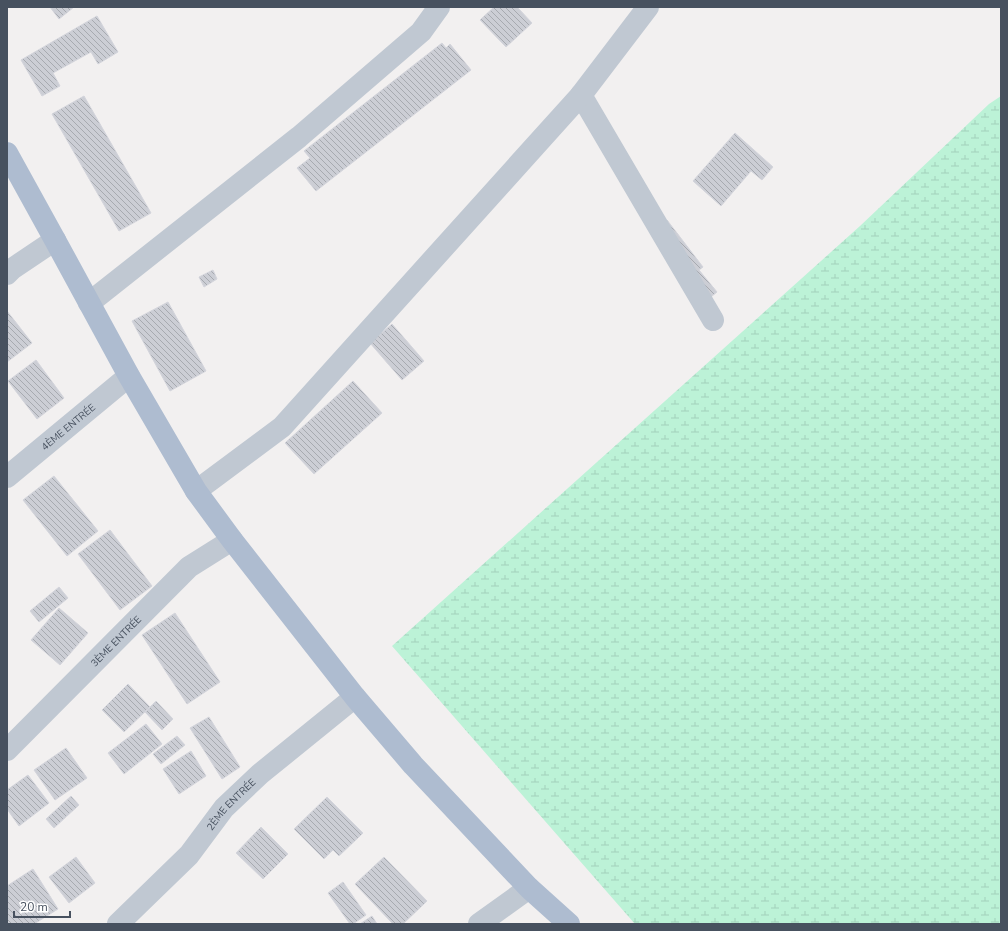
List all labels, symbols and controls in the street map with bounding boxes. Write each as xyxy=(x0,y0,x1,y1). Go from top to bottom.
street label: 4ÈME ENTRÉE xyxy=(38,401,99,454)
street label: 3ÈME ENTRÉE xyxy=(88,613,145,670)
street label: 2ÈME ENTRÉE xyxy=(204,776,259,834)
scale bar xyxy=(14,893,70,919)
text: 20 m xyxy=(20,899,48,915)

